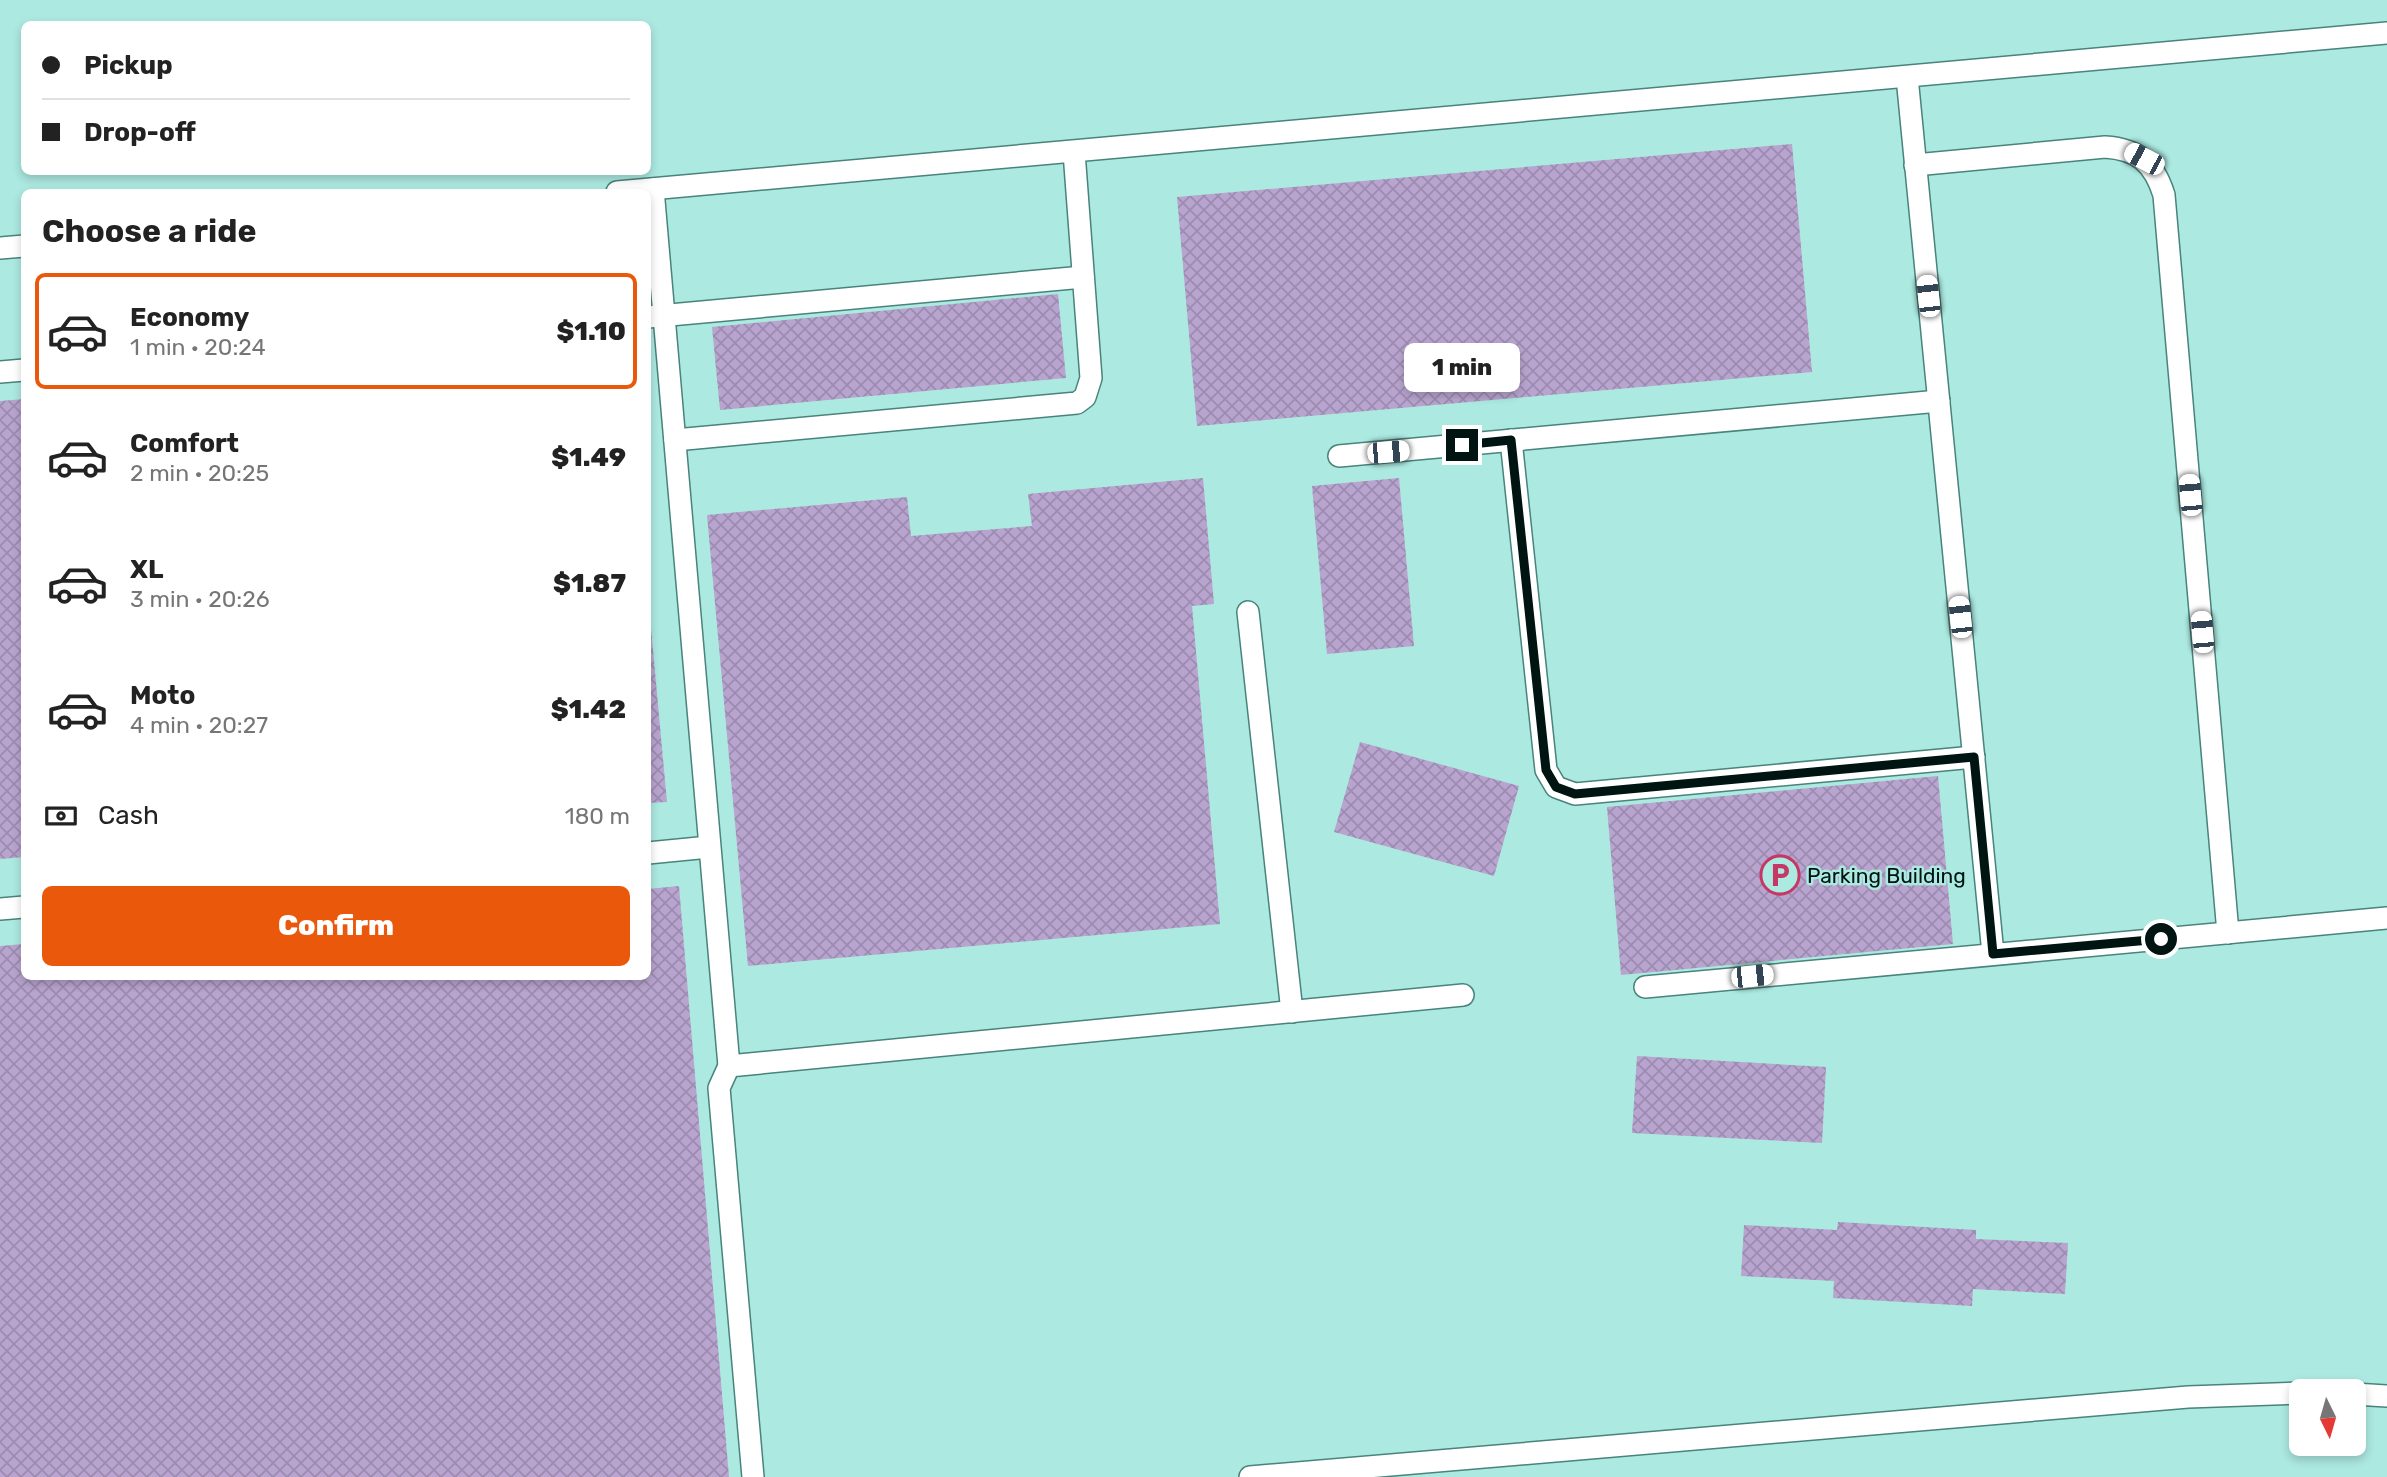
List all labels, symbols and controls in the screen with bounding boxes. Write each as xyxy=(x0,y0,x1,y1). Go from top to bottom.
text: Pickup xyxy=(84,50,173,81)
text: Drop-off xyxy=(84,117,196,148)
car xyxy=(2121,140,2168,178)
text: Choose a ride xyxy=(42,212,256,250)
car xyxy=(1916,274,1941,318)
icon: car xyxy=(46,300,109,363)
text: Economy xyxy=(130,302,249,333)
text: $1.10 xyxy=(556,316,626,347)
text: 1 min · 20:24 xyxy=(130,333,266,361)
callout: 1 min xyxy=(1404,344,1520,392)
text: 1 min xyxy=(1432,353,1492,381)
icon: car xyxy=(46,426,109,489)
text: Comfort xyxy=(130,428,239,459)
route end xyxy=(1446,429,1478,461)
car xyxy=(1367,440,1410,464)
text: $1.49 xyxy=(551,442,626,473)
text: 2 min · 20:25 xyxy=(130,459,269,487)
car xyxy=(2178,473,2203,517)
icon: car xyxy=(46,552,109,615)
text: XL xyxy=(130,554,163,585)
text: $1.87 xyxy=(553,568,626,599)
text: 3 min · 20:26 xyxy=(130,585,270,613)
car xyxy=(1948,595,1973,639)
car xyxy=(2190,610,2215,654)
icon: car xyxy=(46,678,109,741)
text: Moto xyxy=(130,680,195,711)
text: $1.42 xyxy=(551,694,626,725)
text: 4 min · 20:27 xyxy=(130,711,268,739)
icon: cash xyxy=(42,797,80,835)
text: Cash xyxy=(98,800,159,831)
text: 180 m xyxy=(565,802,630,830)
parking icon: Parking Building xyxy=(1759,854,1801,896)
place label: Parking Building xyxy=(1807,863,1966,888)
button: Confirm xyxy=(42,886,630,966)
route start xyxy=(2145,923,2177,955)
car xyxy=(1731,963,1774,989)
north arrow xyxy=(2289,1379,2366,1456)
map controls xyxy=(2289,1379,2366,1456)

